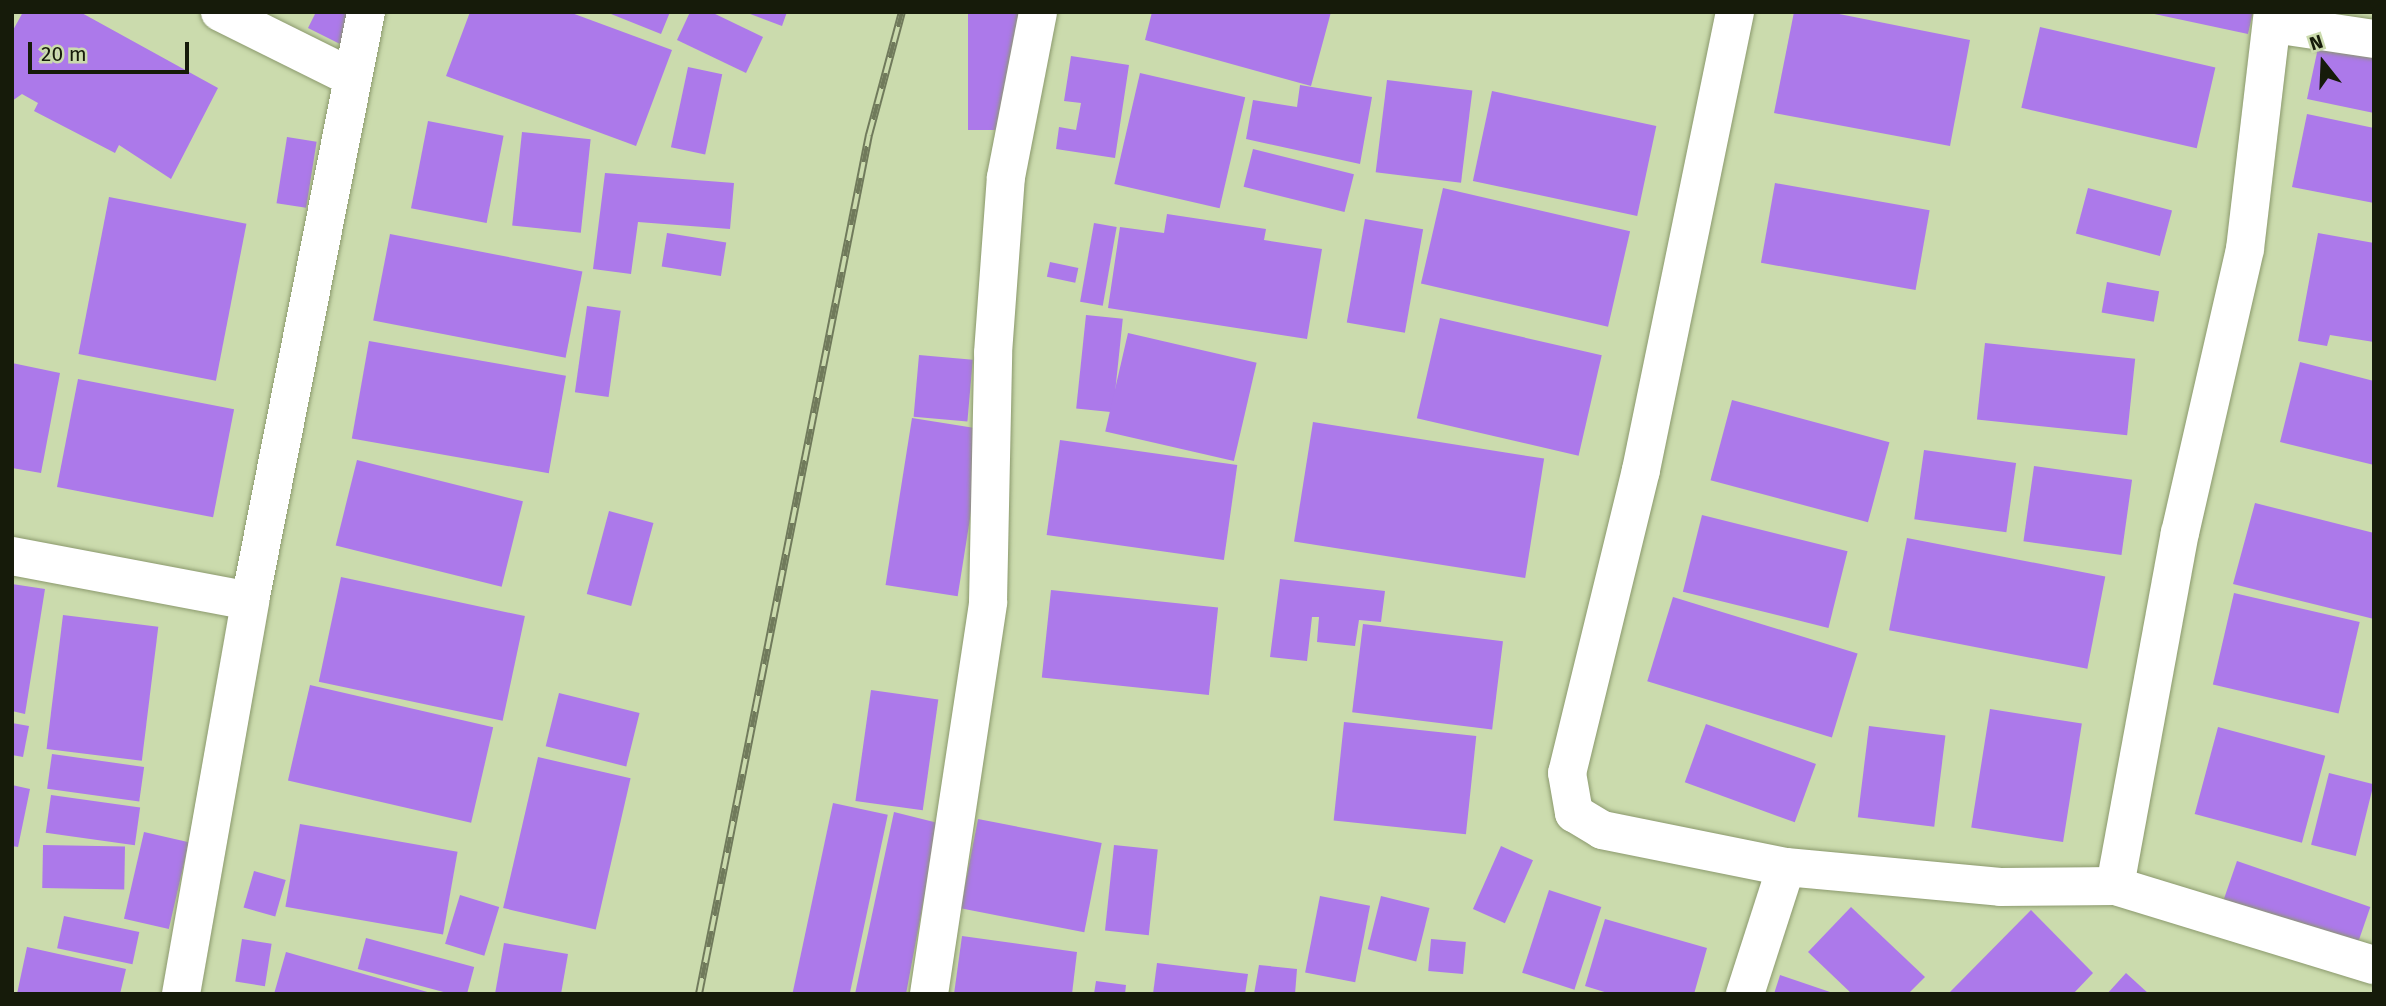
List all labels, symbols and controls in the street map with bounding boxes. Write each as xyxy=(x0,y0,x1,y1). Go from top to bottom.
scale bar xyxy=(32,28,192,72)
north arrow xyxy=(2288,28,2358,98)
text: N xyxy=(2307,30,2326,55)
text: 20 m xyxy=(41,41,87,67)

